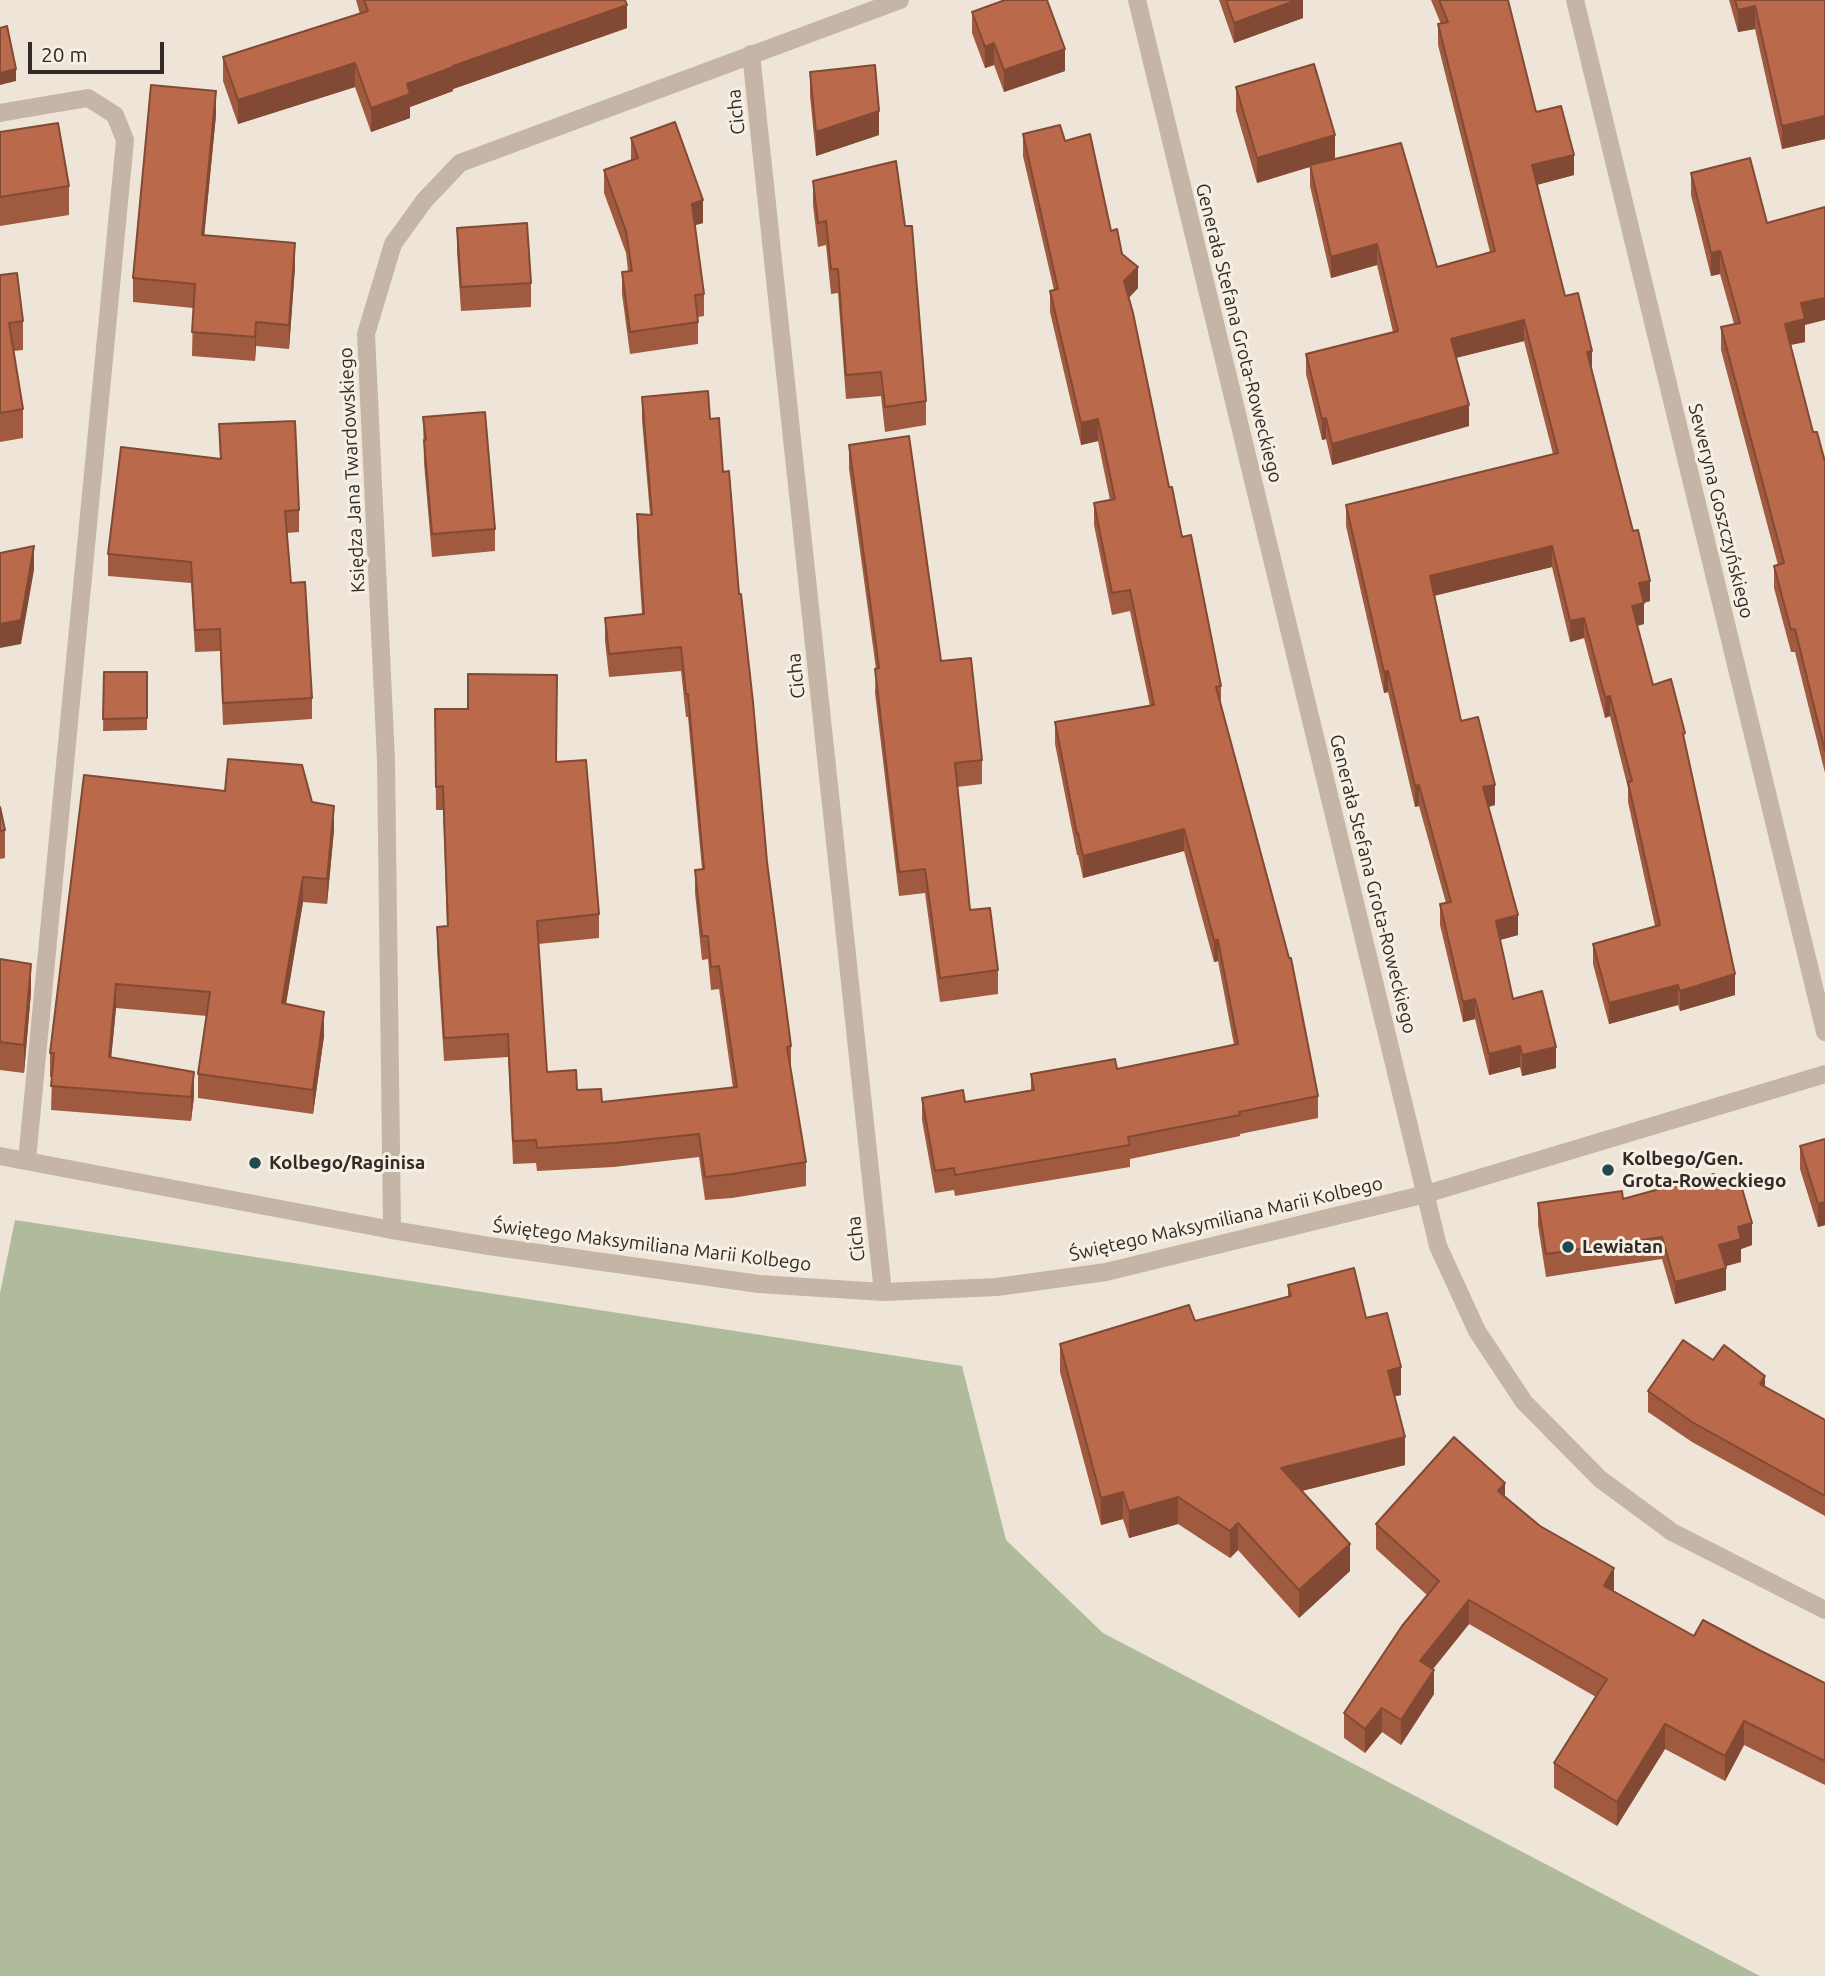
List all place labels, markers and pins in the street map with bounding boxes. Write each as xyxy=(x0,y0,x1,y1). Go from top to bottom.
place label: Kolbego/Gen. Grota-Roweckiego xyxy=(1622,1148,1786,1192)
place label: Kolbego/Raginisa xyxy=(269,1152,425,1174)
marker: Kolbego/Raginisa xyxy=(247,1155,263,1171)
marker: Kolbego/Gen. Grota-Roweckiego xyxy=(1600,1162,1616,1178)
place label: Lewiatan xyxy=(1582,1236,1663,1258)
marker: Lewiatan xyxy=(1560,1239,1576,1255)

